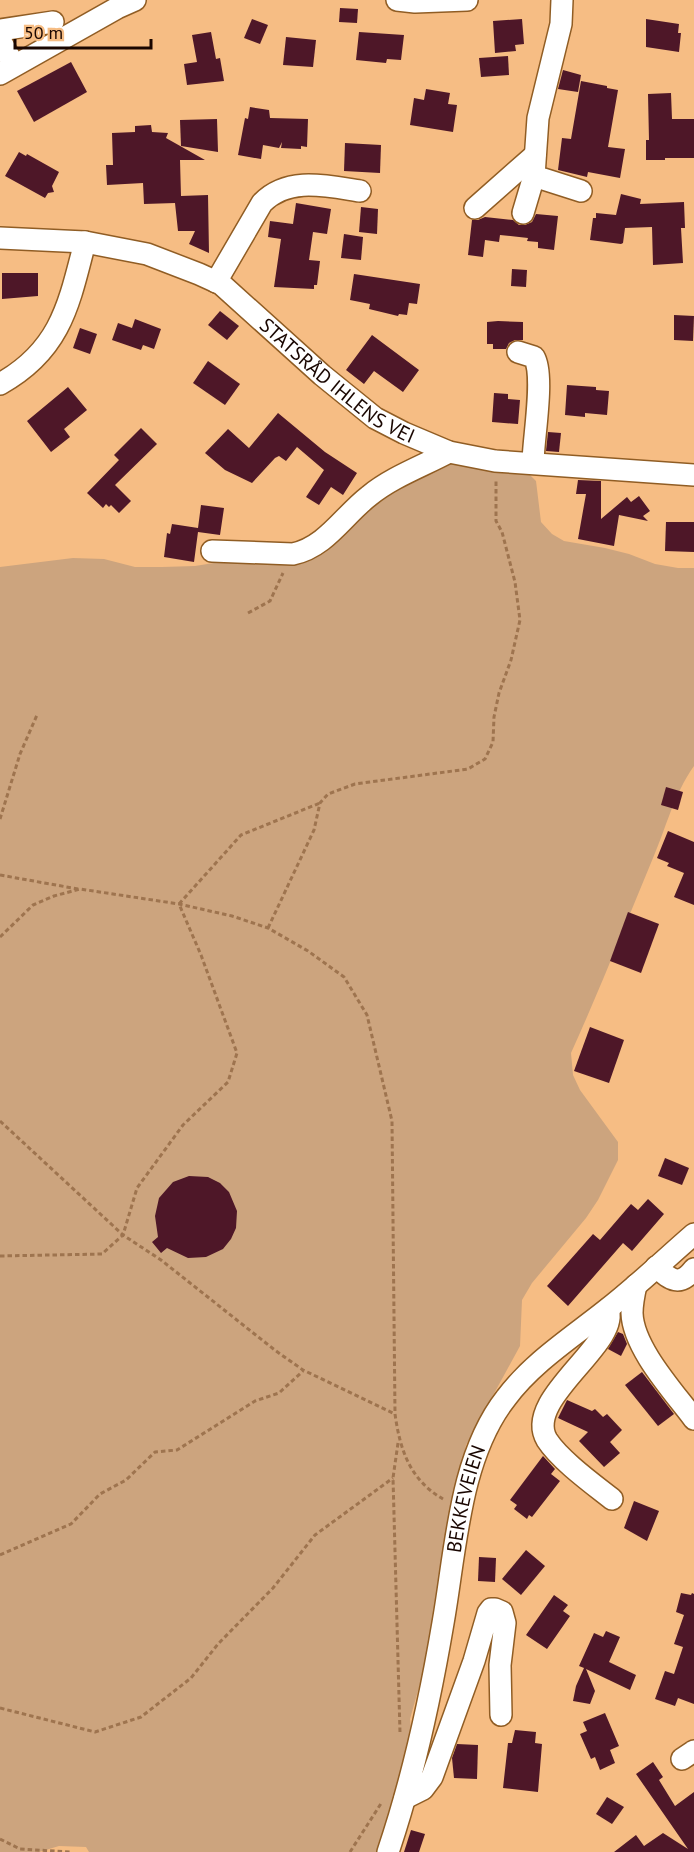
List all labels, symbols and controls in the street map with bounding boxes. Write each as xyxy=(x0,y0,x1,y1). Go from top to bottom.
scale bar xyxy=(15,12,152,50)
text: 50 m xyxy=(24,21,63,44)
street label: STATSRÅD IHLENS VEI xyxy=(254,312,419,449)
street label: BEKKEVEIEN xyxy=(441,1441,491,1554)

